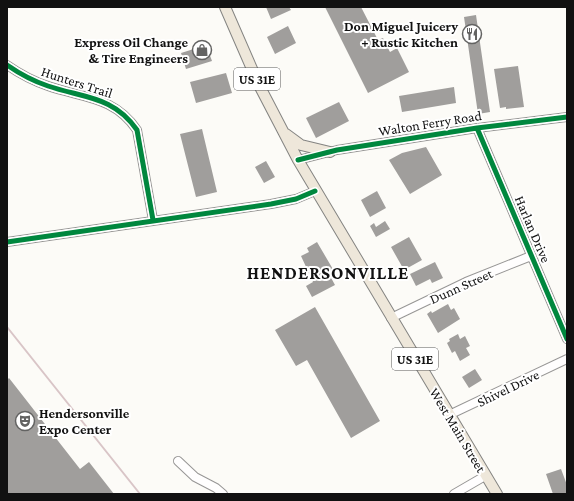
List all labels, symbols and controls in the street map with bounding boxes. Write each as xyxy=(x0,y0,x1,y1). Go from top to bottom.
place label: Don Miguel Juicery + Rustic Kitchen xyxy=(344,18,458,50)
restaurant icon: Don Miguel Juicery + Rustic Kitchen xyxy=(461,23,483,45)
place label: Express Oil Change & Tire Engineers xyxy=(74,34,188,66)
shop icon: Express Oil Change & Tire Engineers xyxy=(191,39,213,61)
street label: Hunters Trail xyxy=(39,63,115,101)
road number: US 31E xyxy=(234,68,280,90)
street label: Walton Ferry Road xyxy=(377,107,483,139)
street label: Harlan Drive xyxy=(512,193,554,265)
district label: HENDERSONVILLE xyxy=(247,263,409,283)
street label: Dunn Street xyxy=(427,265,495,307)
road number: US 31E xyxy=(392,348,438,370)
street label: Shivel Drive xyxy=(474,366,542,410)
street label: West Main Street xyxy=(426,385,490,476)
place label: Hendersonville Expo Center xyxy=(39,405,130,437)
theatre icon: Hendersonville Expo Center xyxy=(14,410,36,432)

